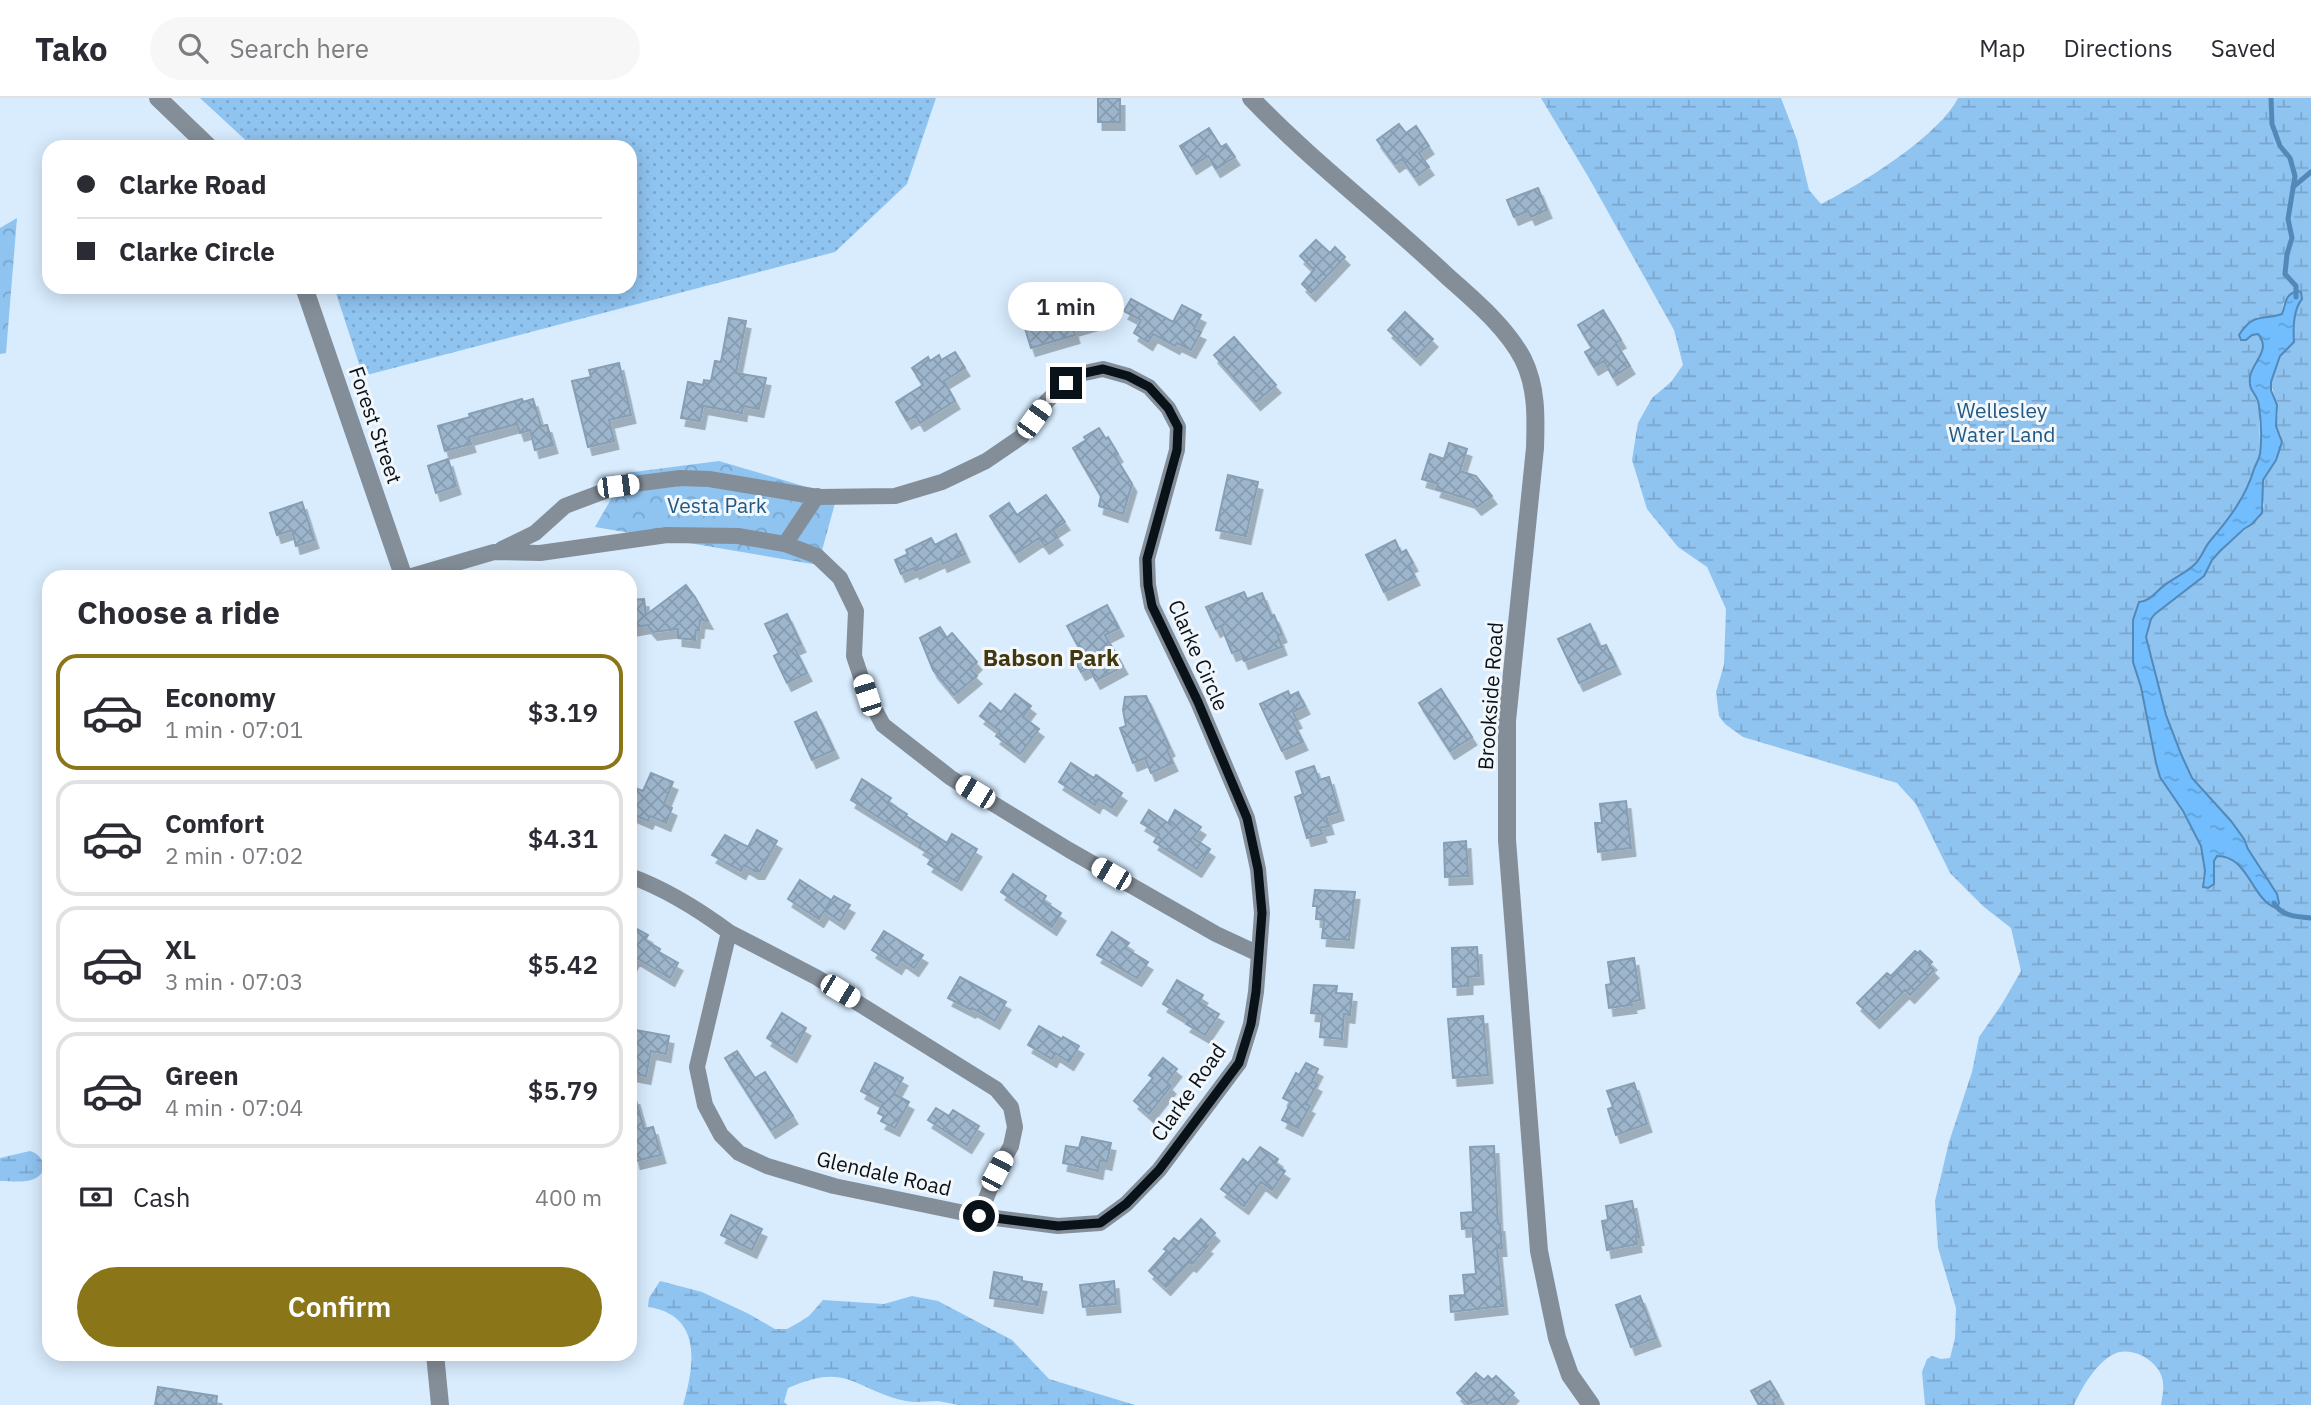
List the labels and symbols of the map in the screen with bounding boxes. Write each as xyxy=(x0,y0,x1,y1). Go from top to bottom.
callout: 1 min xyxy=(1008,282,1124,330)
street label: Forest Street xyxy=(343,363,409,487)
route end xyxy=(1050,367,1082,399)
car xyxy=(1014,396,1055,442)
park label: Wellesley Water Land xyxy=(1948,396,2056,448)
car xyxy=(596,473,641,499)
park label: Vesta Park xyxy=(667,491,767,519)
street label: Clarke Circle xyxy=(1162,595,1236,715)
street label: Brookside Road xyxy=(1471,621,1509,771)
district label: Babson Park xyxy=(983,642,1120,672)
car xyxy=(851,672,884,718)
car xyxy=(952,772,999,812)
car xyxy=(1088,854,1135,894)
car xyxy=(817,971,864,1011)
street label: Clarke Road xyxy=(1144,1038,1232,1146)
street label: Glendale Road xyxy=(814,1144,954,1202)
car xyxy=(978,1148,1017,1194)
route start xyxy=(963,1200,995,1232)

